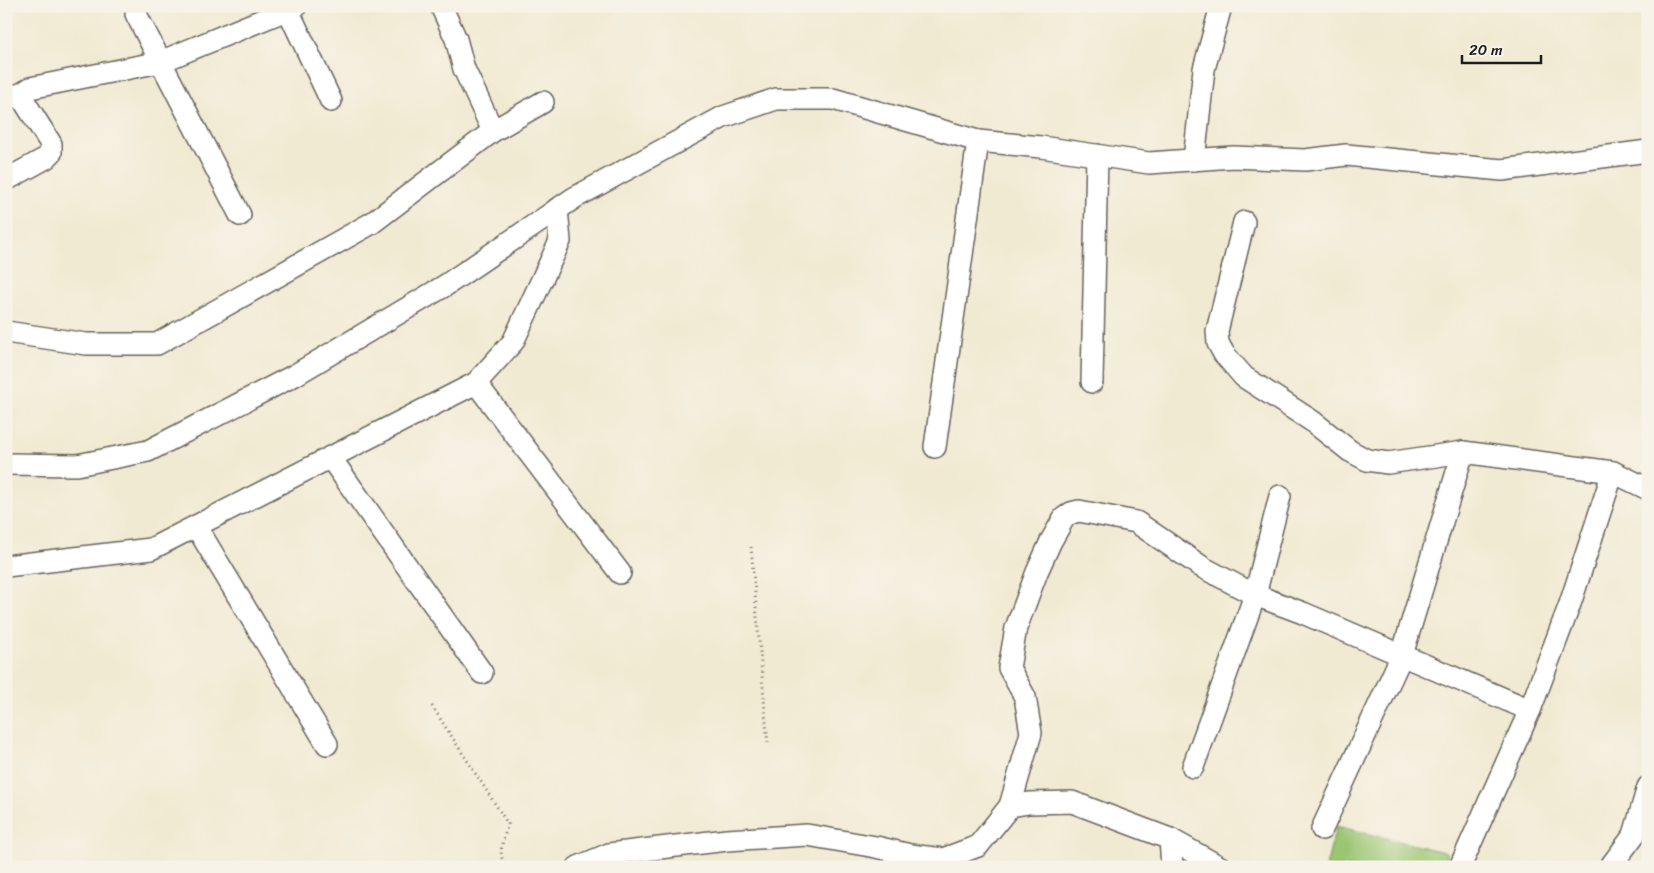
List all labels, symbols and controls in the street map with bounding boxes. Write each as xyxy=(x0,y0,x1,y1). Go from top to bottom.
scale bar xyxy=(1462,32,1540,64)
text: 20 m xyxy=(1469,37,1503,63)

